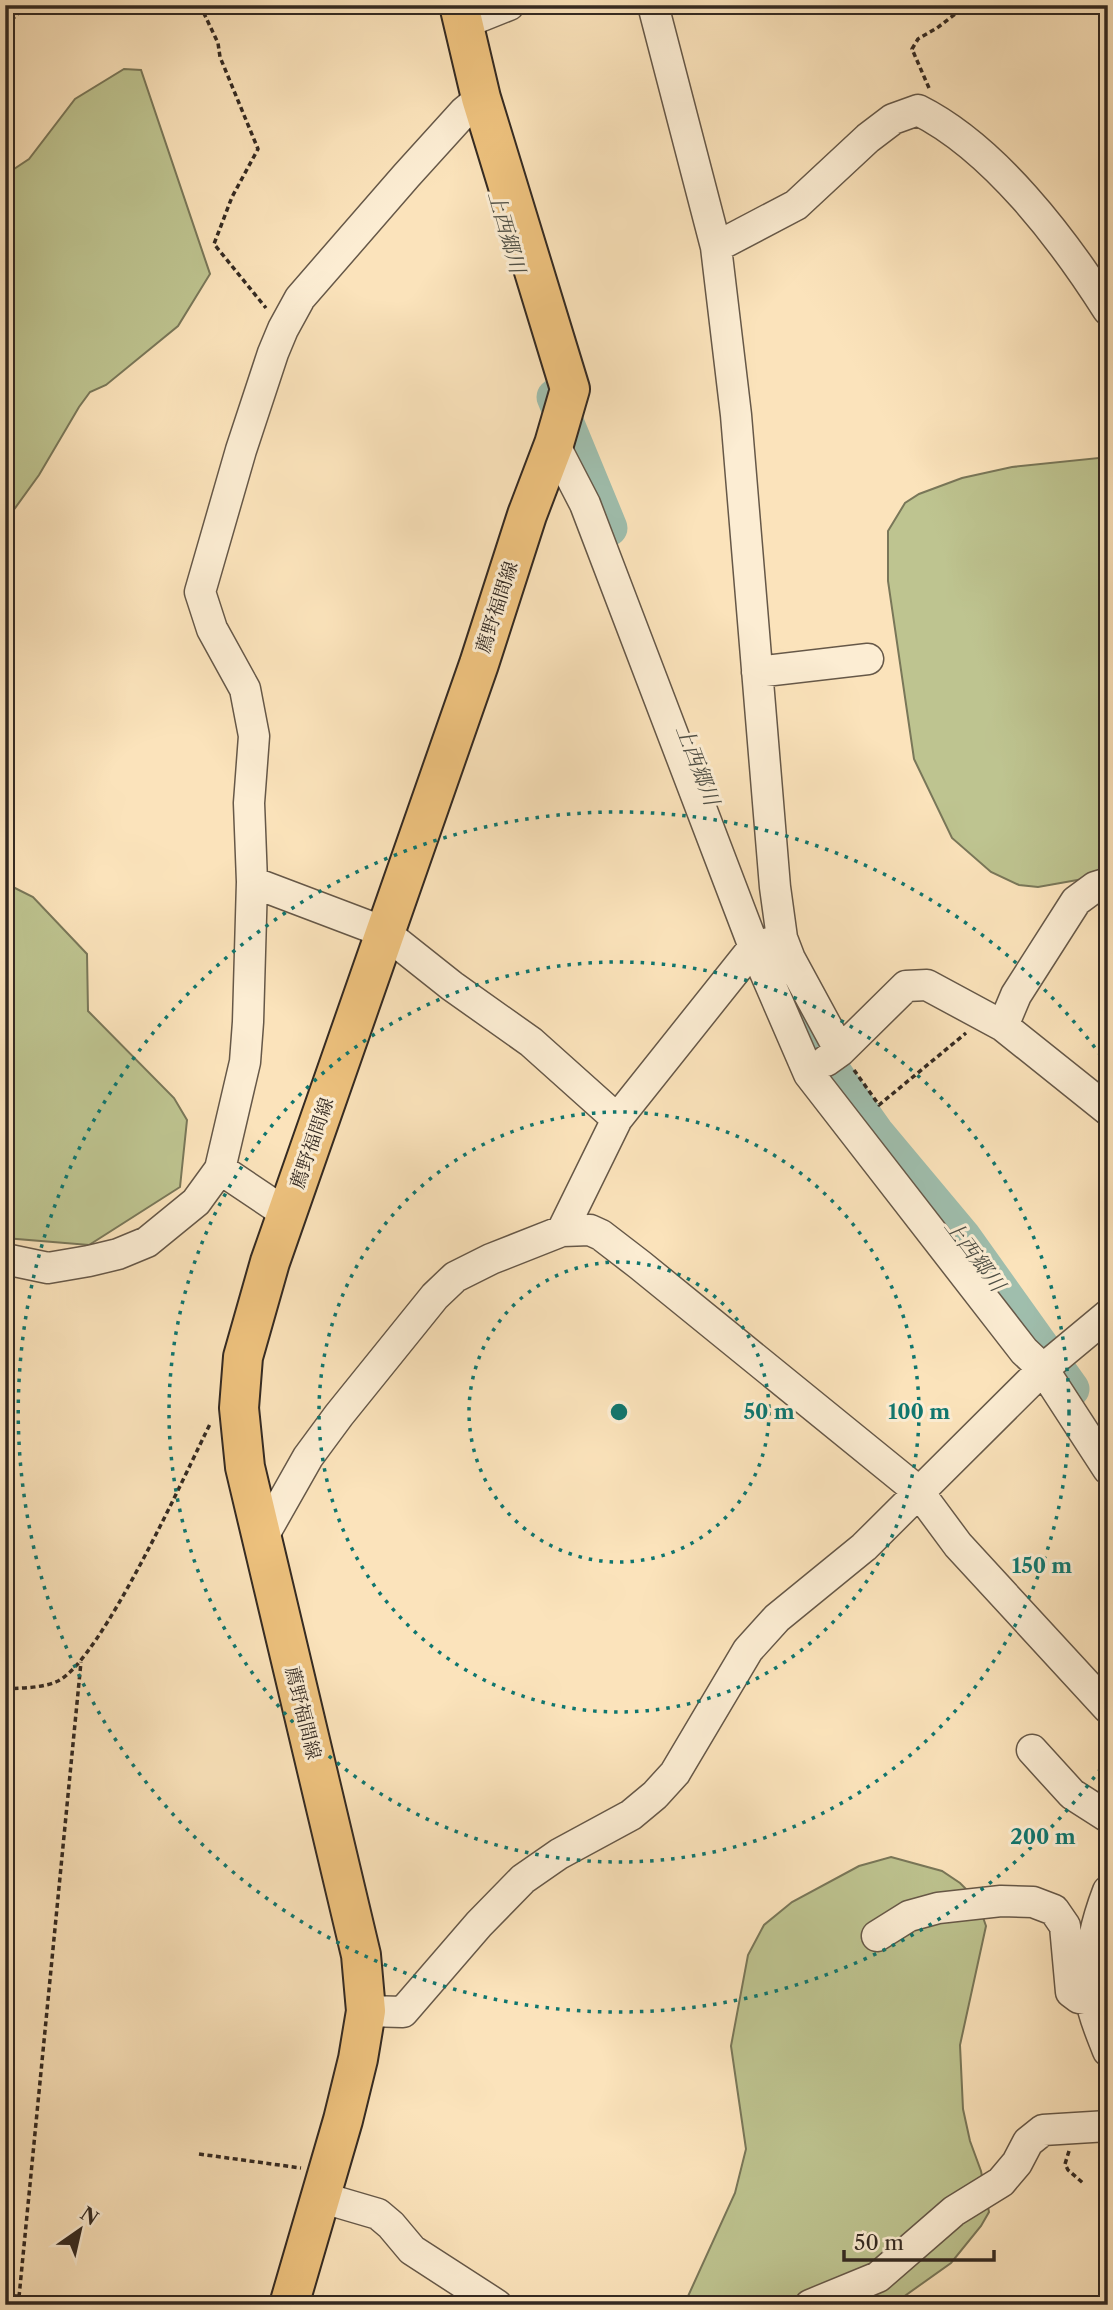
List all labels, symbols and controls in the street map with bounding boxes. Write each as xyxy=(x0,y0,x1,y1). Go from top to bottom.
water label: 上西郷川 xyxy=(483,188,531,278)
street label: 薦野福間線 xyxy=(471,558,523,656)
water label: 上西郷川 xyxy=(671,721,725,811)
street label: 薦野福間線 xyxy=(286,1094,338,1192)
water label: 上西郷川 xyxy=(940,1214,1011,1298)
text: 50 m xyxy=(743,1399,795,1424)
text: 100 m xyxy=(888,1399,950,1424)
centre of rings xyxy=(607,1400,631,1424)
text: 150 m xyxy=(1012,1553,1072,1578)
street label: 薦野福間線 xyxy=(280,1664,326,1762)
text: 200 m xyxy=(1010,1824,1076,1849)
north arrow xyxy=(46,2194,116,2264)
text: N xyxy=(76,2202,103,2230)
scale bar xyxy=(844,2219,994,2263)
text: 50 m xyxy=(854,2230,904,2255)

